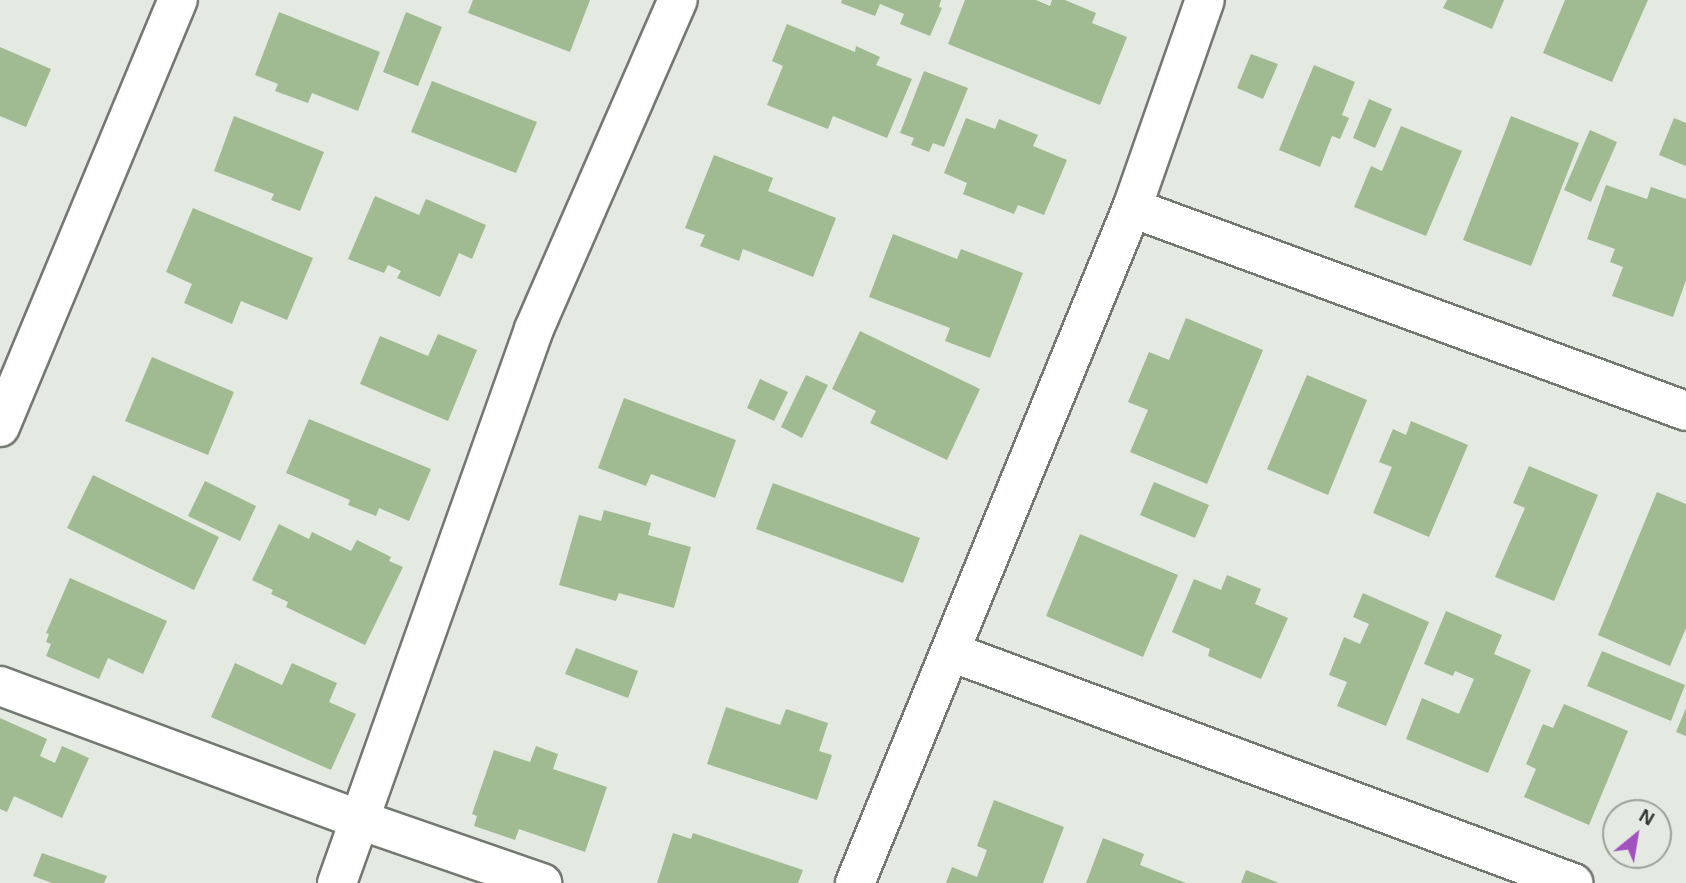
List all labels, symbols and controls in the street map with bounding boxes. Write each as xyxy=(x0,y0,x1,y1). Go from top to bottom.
north arrow xyxy=(1602,799,1672,869)
text: N xyxy=(1636,805,1658,830)

